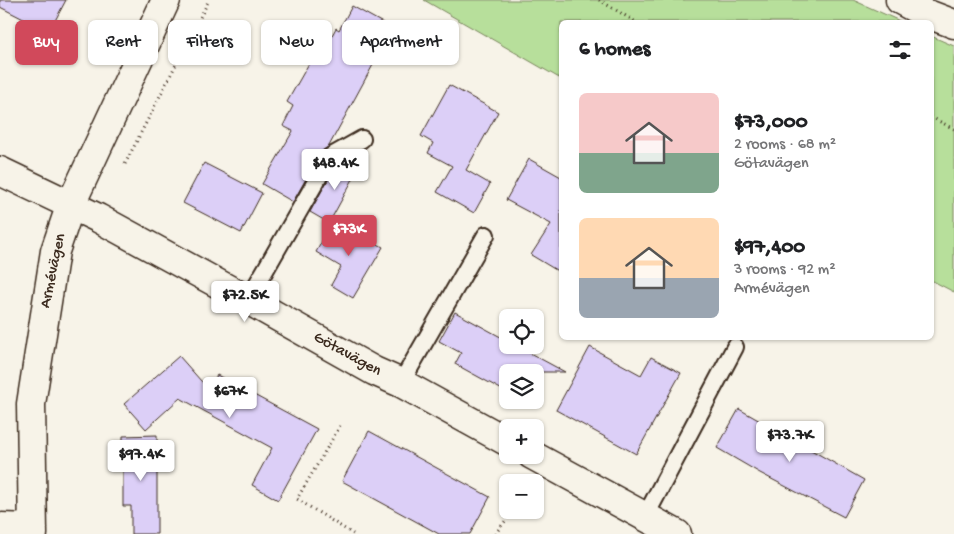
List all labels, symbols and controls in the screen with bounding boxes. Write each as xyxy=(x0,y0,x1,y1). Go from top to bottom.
chip: Buy xyxy=(15,20,78,65)
chip: Rent xyxy=(88,20,158,65)
chip: Filters xyxy=(168,20,251,65)
chip: New xyxy=(261,20,332,65)
chip: Apartment xyxy=(342,20,459,65)
icon: filters xyxy=(886,36,914,64)
text: 6 homes xyxy=(579,38,650,63)
text: $73,000 xyxy=(734,111,808,136)
icon: home xyxy=(619,113,679,173)
text: 2 rooms · 68 m² xyxy=(734,136,836,155)
pin: $48.4K xyxy=(294,148,376,191)
text: $48.4K xyxy=(313,155,357,174)
text: Götavägen xyxy=(734,155,809,174)
pin: $73K xyxy=(319,214,379,257)
text: $73K xyxy=(333,221,365,240)
street label: Armévägen xyxy=(37,232,71,310)
text: $97,400 xyxy=(734,236,805,261)
icon: home xyxy=(619,238,679,298)
text: 3 rooms · 92 m² xyxy=(734,261,836,280)
pin: $72.5K xyxy=(204,280,286,323)
text: Armévägen xyxy=(734,280,810,299)
text: $72.5K xyxy=(222,287,268,306)
map controls xyxy=(499,309,544,519)
button: locate xyxy=(499,309,544,354)
street label: Götavägen xyxy=(310,329,385,382)
button: layers xyxy=(499,364,544,409)
pin: $67K xyxy=(200,376,260,419)
text: $67K xyxy=(214,383,246,402)
button: + xyxy=(499,419,544,464)
pin: $73.7K xyxy=(749,420,831,463)
text: $73.7K xyxy=(767,427,813,446)
pin: $97.4K xyxy=(100,440,182,482)
text: $97.4K xyxy=(119,446,163,465)
button: − xyxy=(499,474,544,519)

